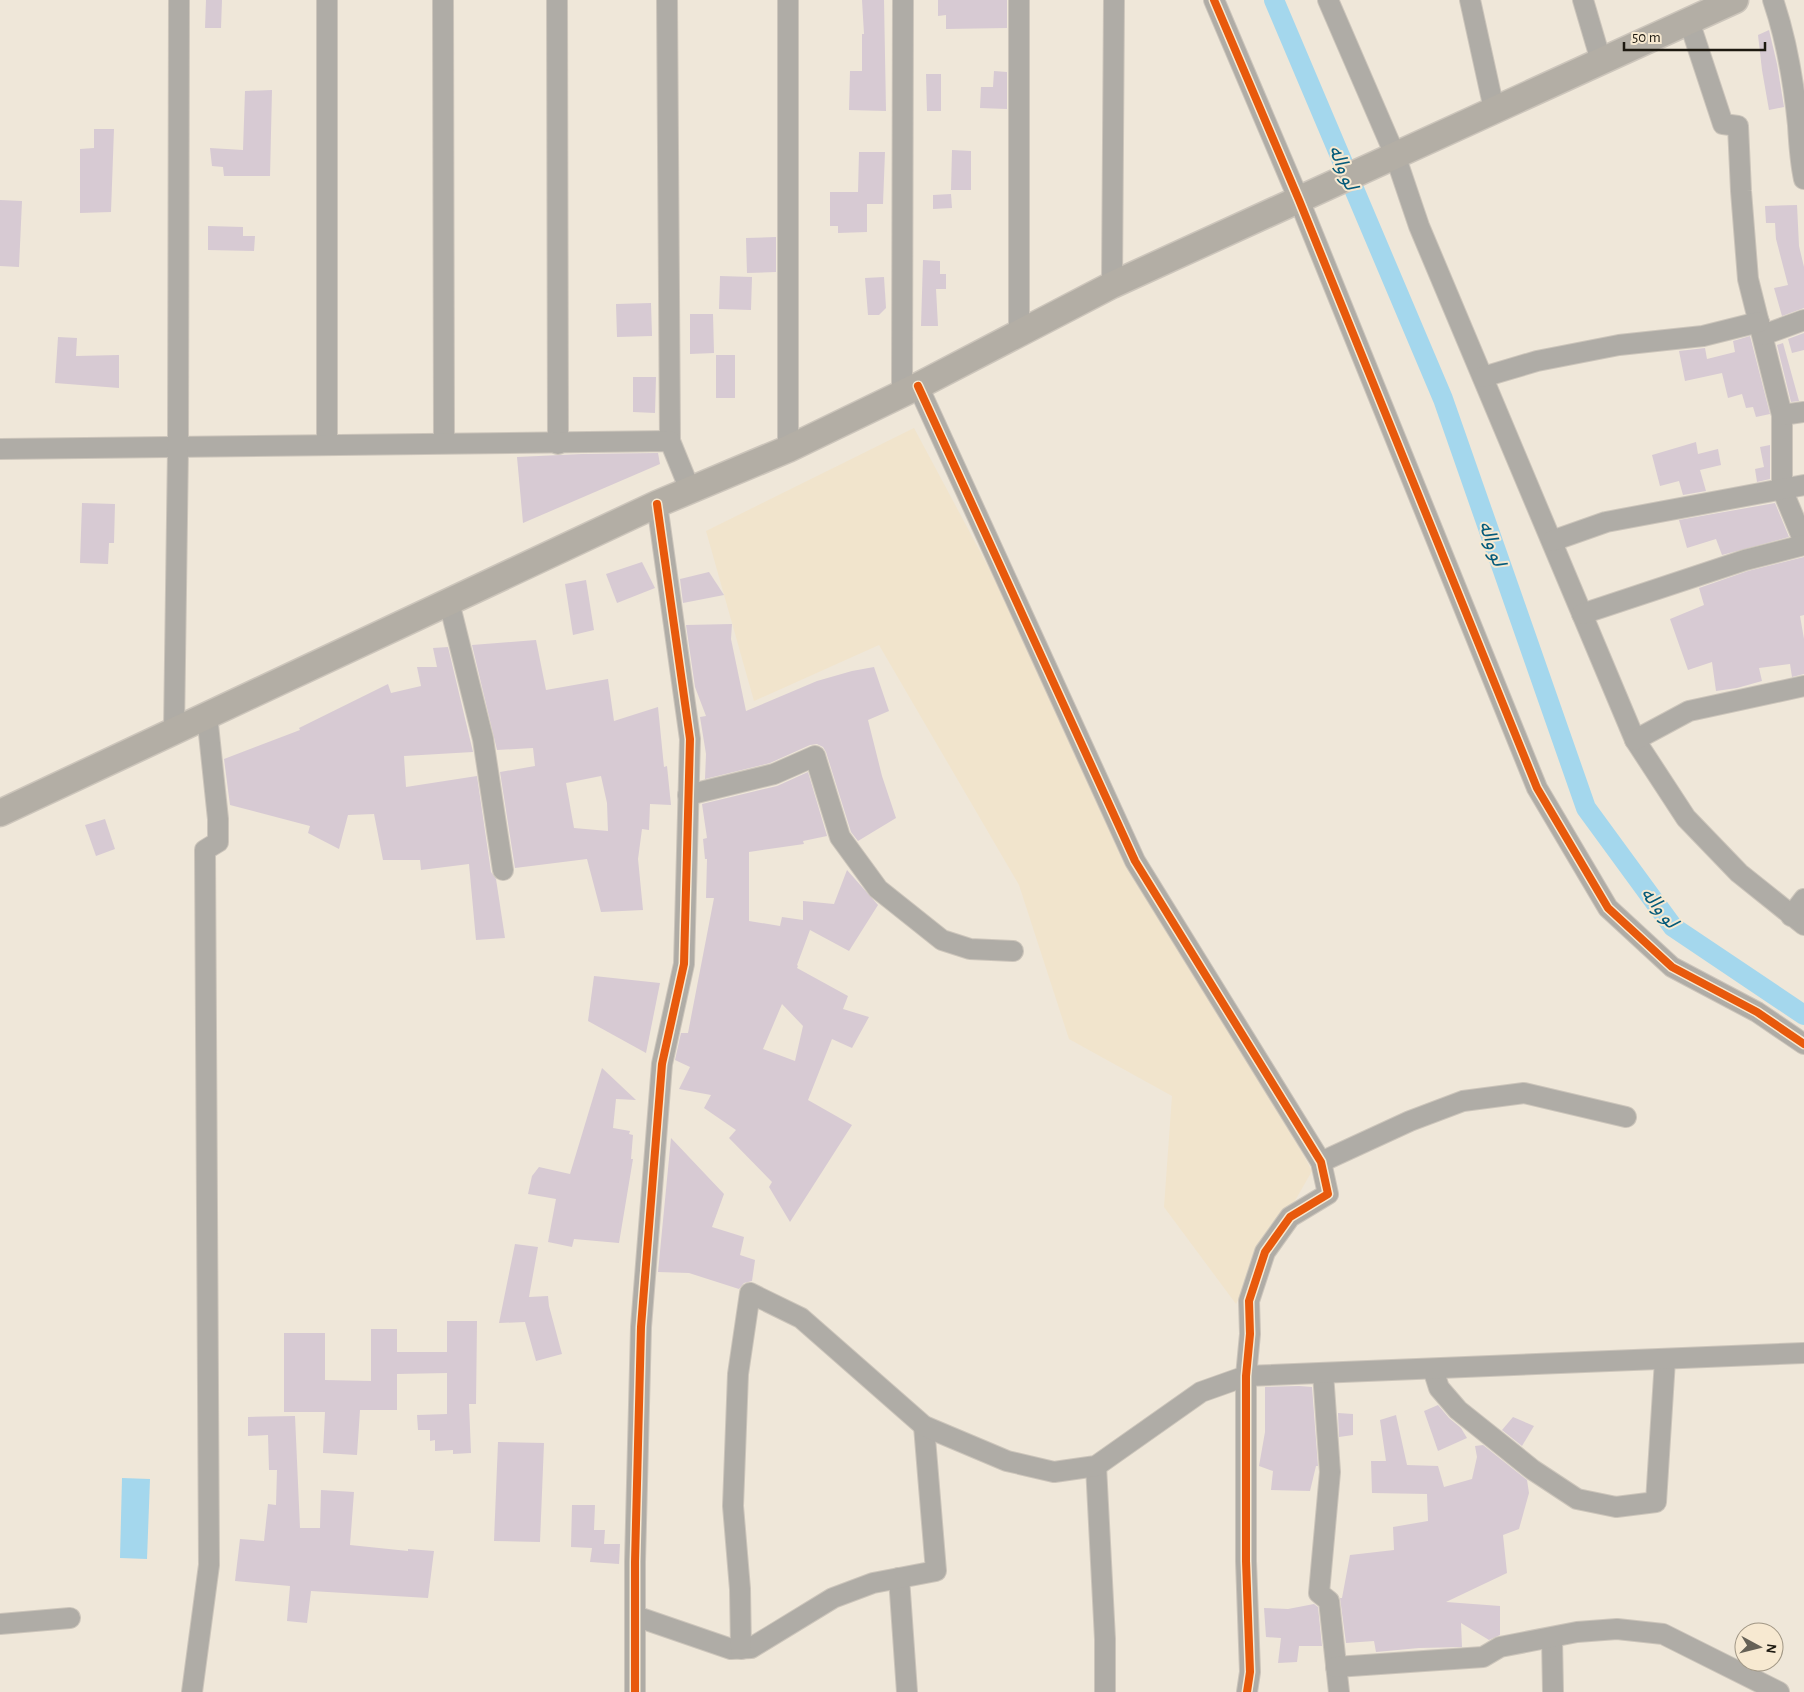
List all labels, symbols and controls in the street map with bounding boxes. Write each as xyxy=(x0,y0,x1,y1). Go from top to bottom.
scale bar xyxy=(1624,20,1765,52)
text: 50 m xyxy=(1632,30,1661,45)
water label: لو واله xyxy=(1324,142,1362,196)
water label: لو واله xyxy=(1474,518,1510,571)
water label: لو واله xyxy=(1636,883,1683,935)
north arrow xyxy=(1734,1622,1784,1672)
text: N xyxy=(1763,1643,1778,1654)

